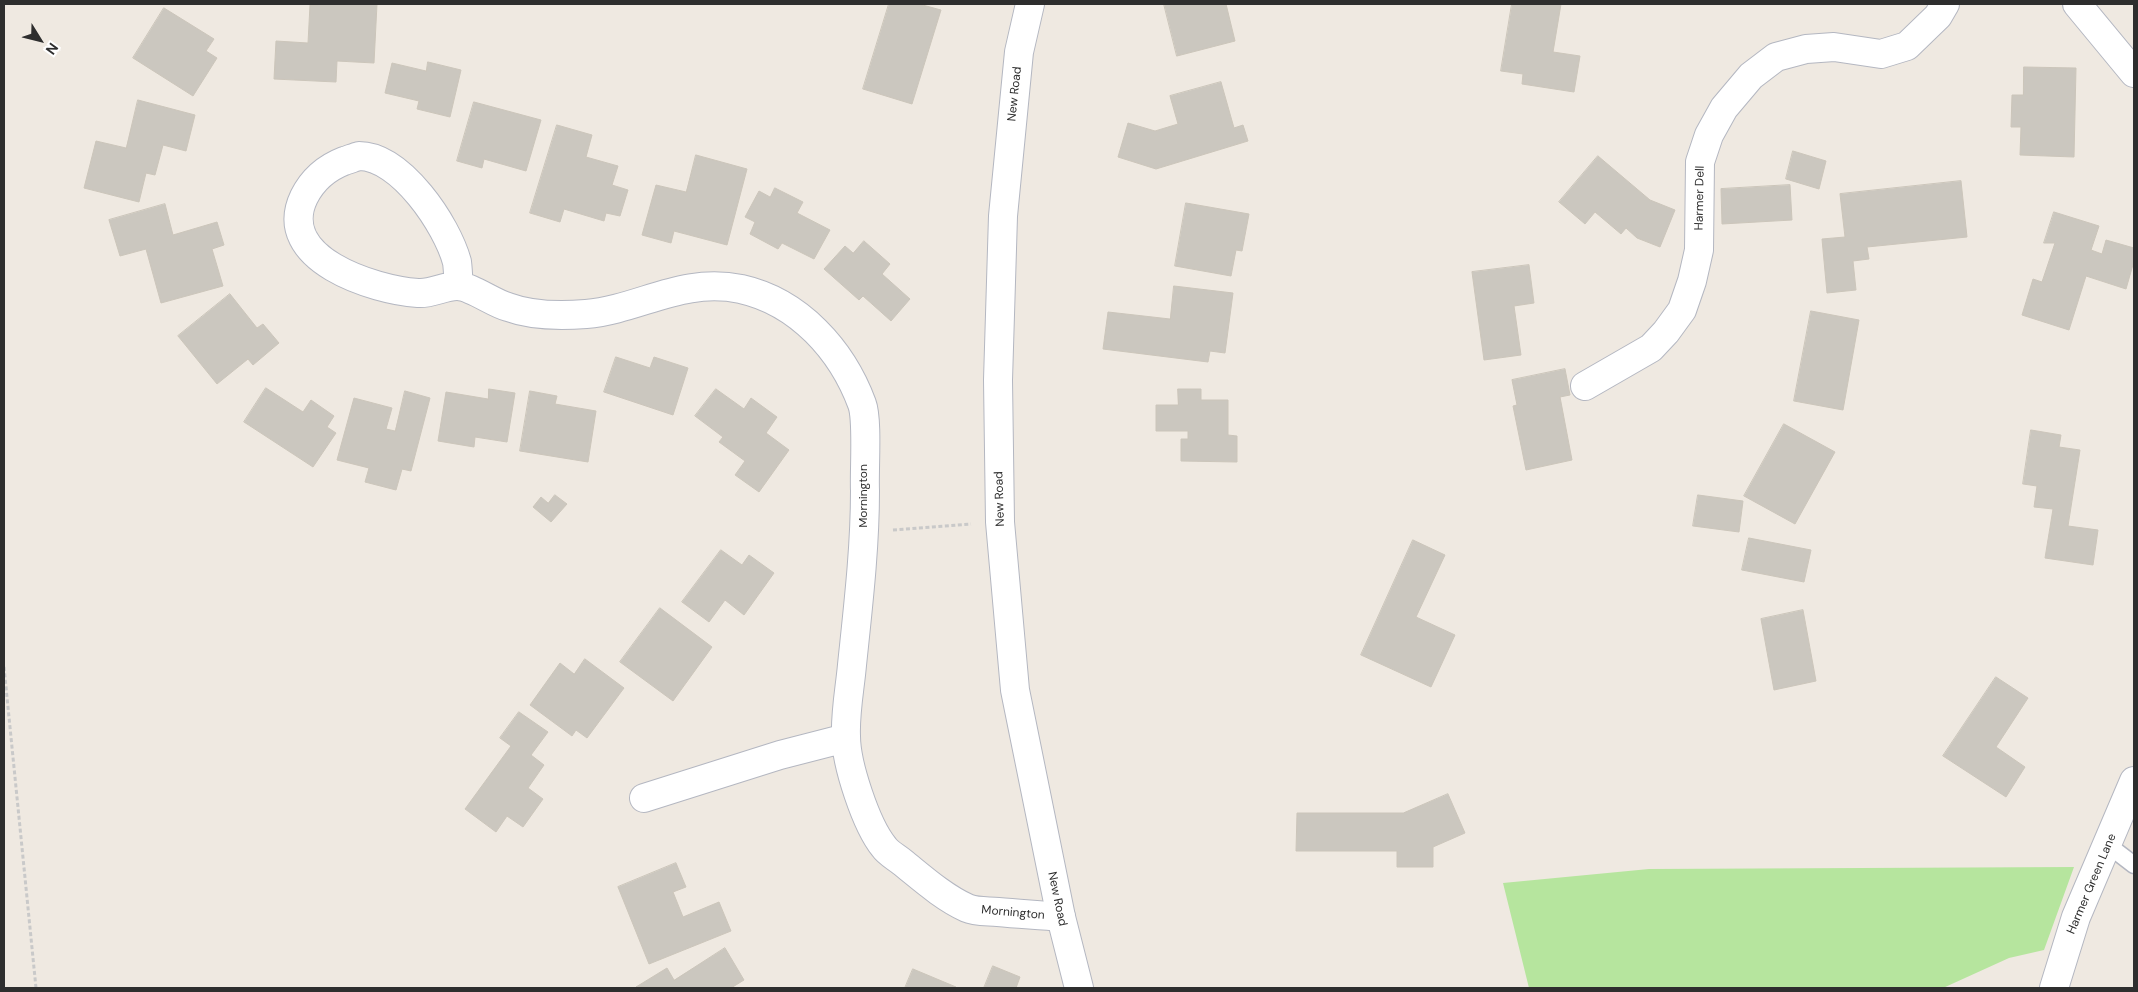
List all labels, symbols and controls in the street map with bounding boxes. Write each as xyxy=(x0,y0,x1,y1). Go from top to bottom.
north arrow xyxy=(15,15,65,65)
text: N xyxy=(42,39,62,58)
street label: New Road xyxy=(1005,66,1025,122)
street label: Harmer Dell xyxy=(1692,166,1708,230)
street label: Mornington xyxy=(857,464,871,528)
street label: New Road xyxy=(992,471,1008,527)
street label: Harmer Green Lane xyxy=(2064,832,2120,936)
street label: New Road xyxy=(1044,871,1070,927)
street label: Mornington xyxy=(981,903,1045,923)

